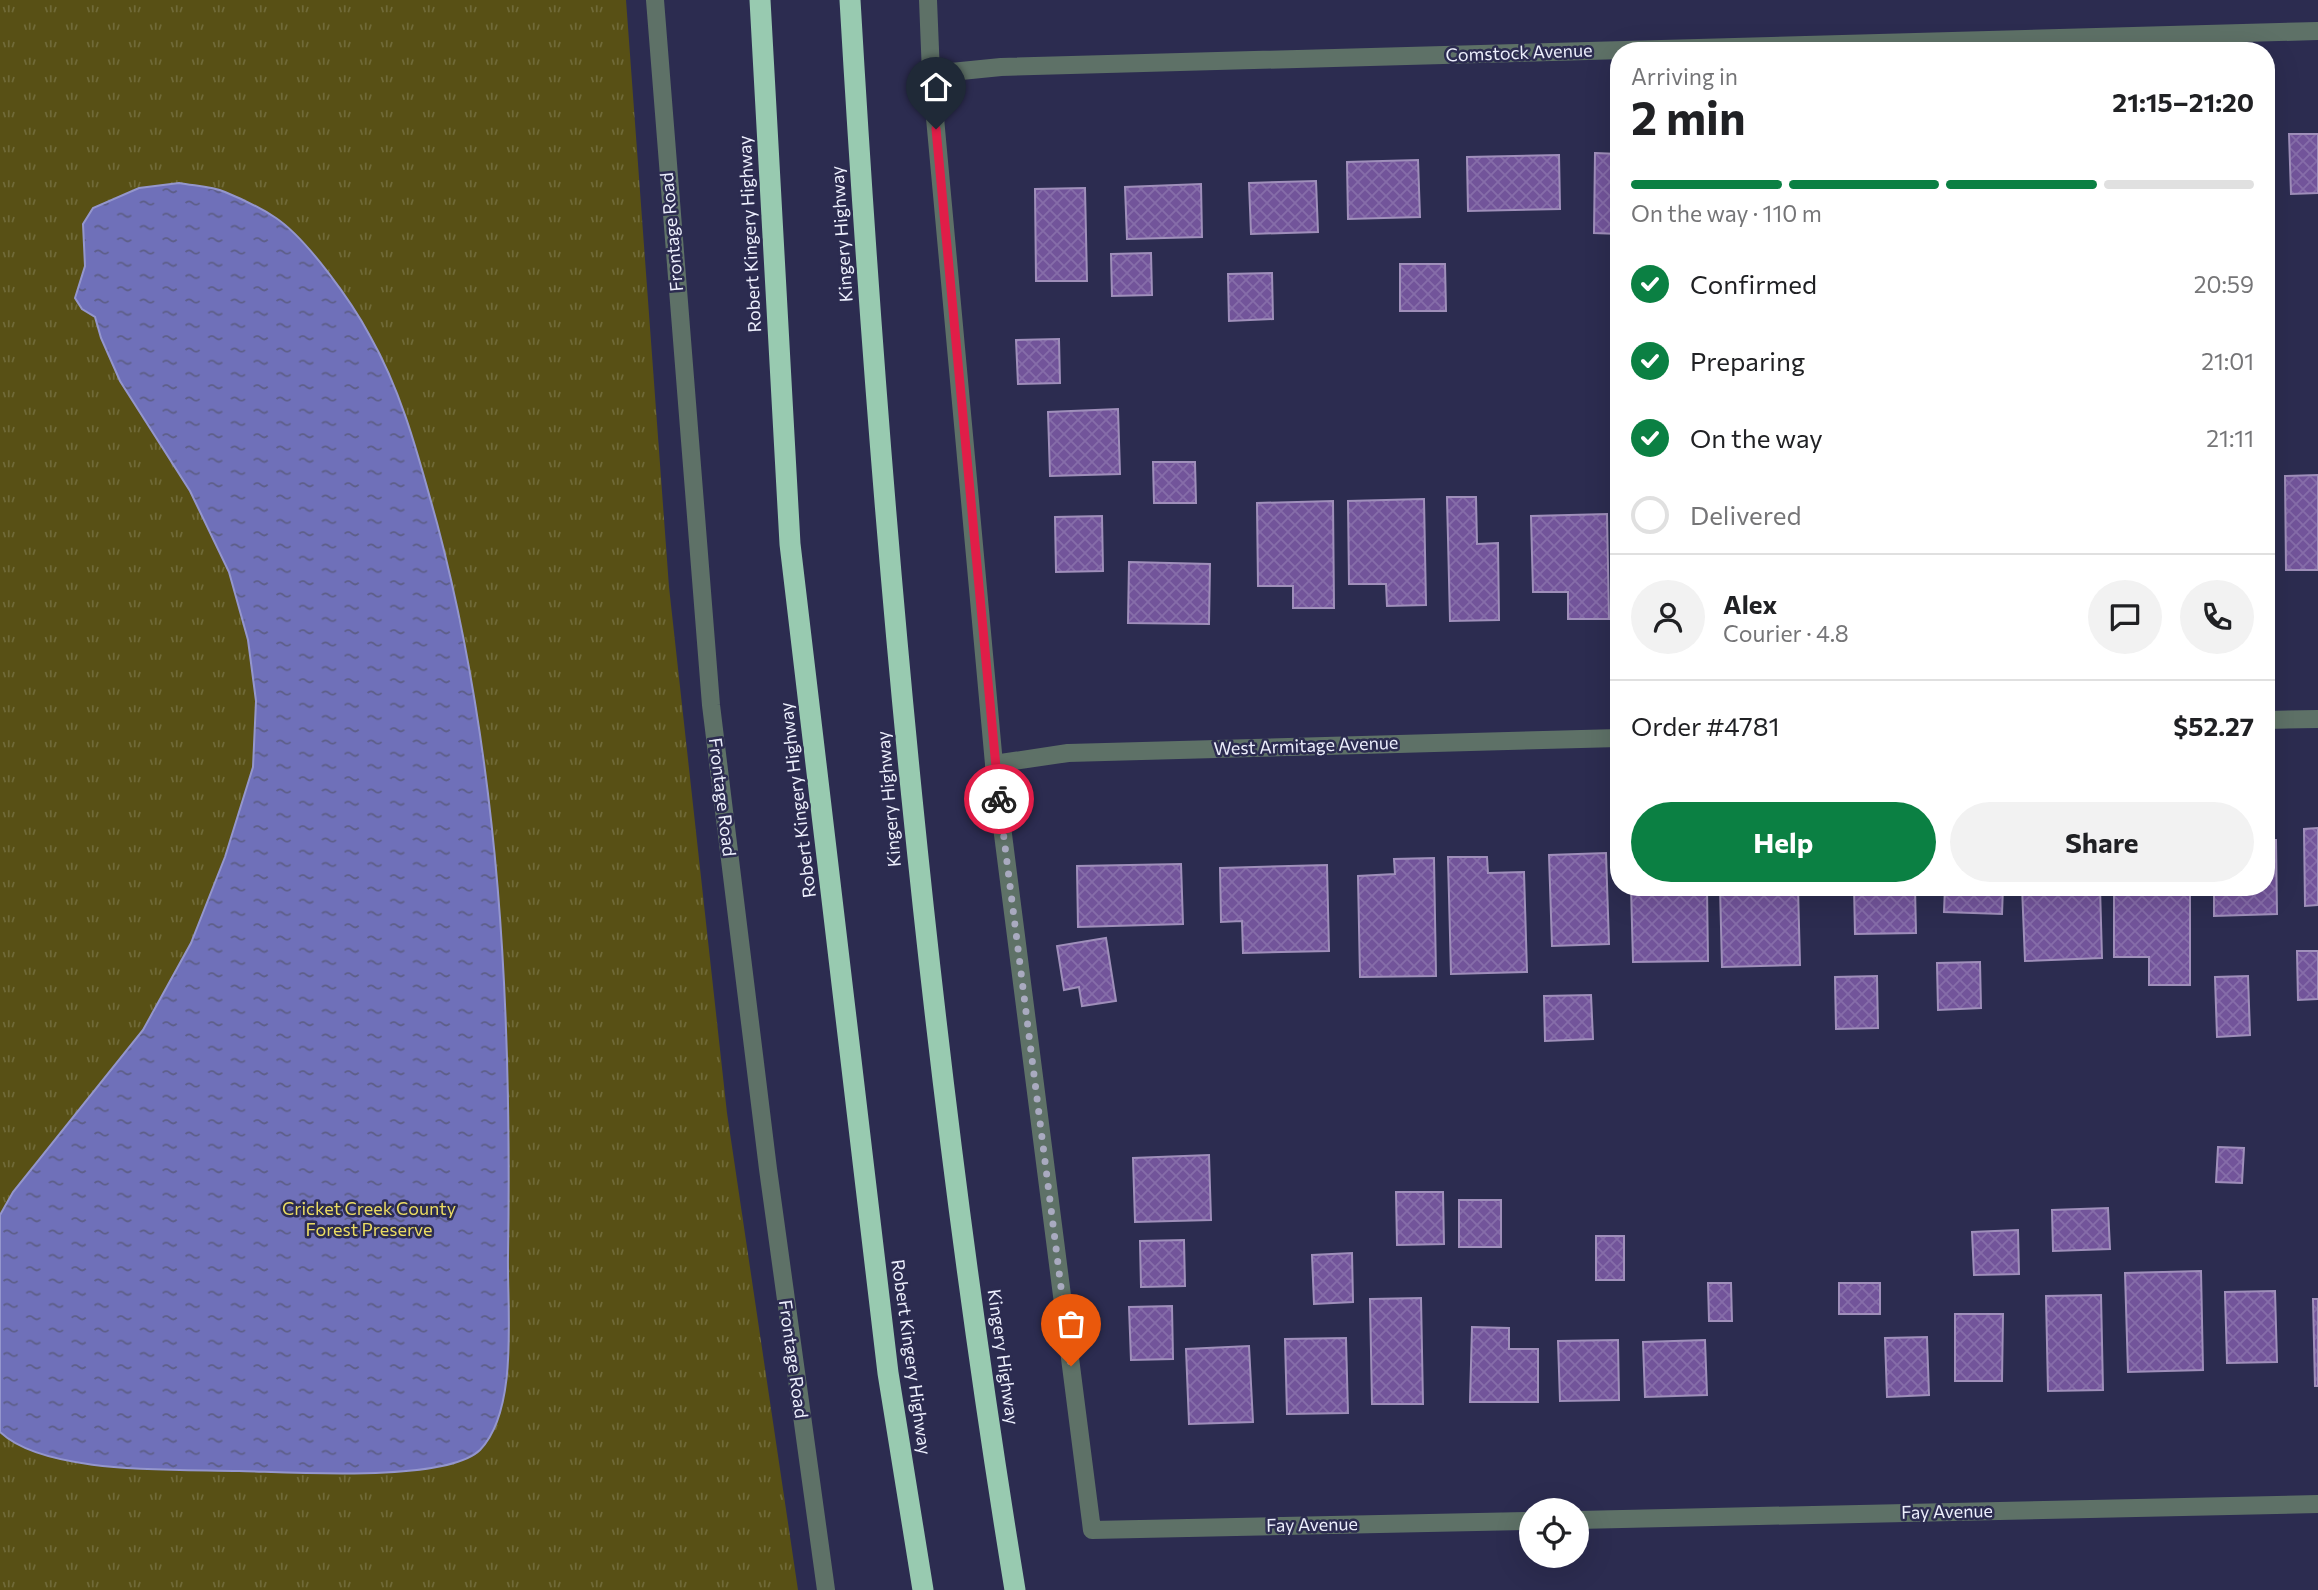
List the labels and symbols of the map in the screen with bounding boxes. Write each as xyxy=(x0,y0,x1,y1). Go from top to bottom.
street label: Comstock Avenue xyxy=(1445,38,1593,66)
pin xyxy=(906,57,966,129)
street label: Robert Kingery Highway xyxy=(733,135,765,333)
street label: Kingery Highway xyxy=(825,165,857,303)
street label: Frontage Road xyxy=(655,172,687,292)
street label: Robert Kingery Highway xyxy=(774,701,820,899)
street label: Kingery Highway xyxy=(871,730,905,868)
street label: West Armitage Avenue xyxy=(1213,731,1399,759)
street label: Frontage Road xyxy=(705,736,741,857)
courier xyxy=(964,764,1034,834)
park label: Cricket Creek County Forest Preserve xyxy=(282,1197,456,1240)
street label: Robert Kingery Highway xyxy=(887,1258,937,1456)
street label: Kingery Highway xyxy=(984,1288,1024,1426)
pin xyxy=(1041,1294,1101,1366)
street label: Frontage Road xyxy=(775,1298,813,1419)
street label: Fay Avenue xyxy=(1901,1499,1993,1523)
street label: Fay Avenue xyxy=(1266,1512,1358,1536)

